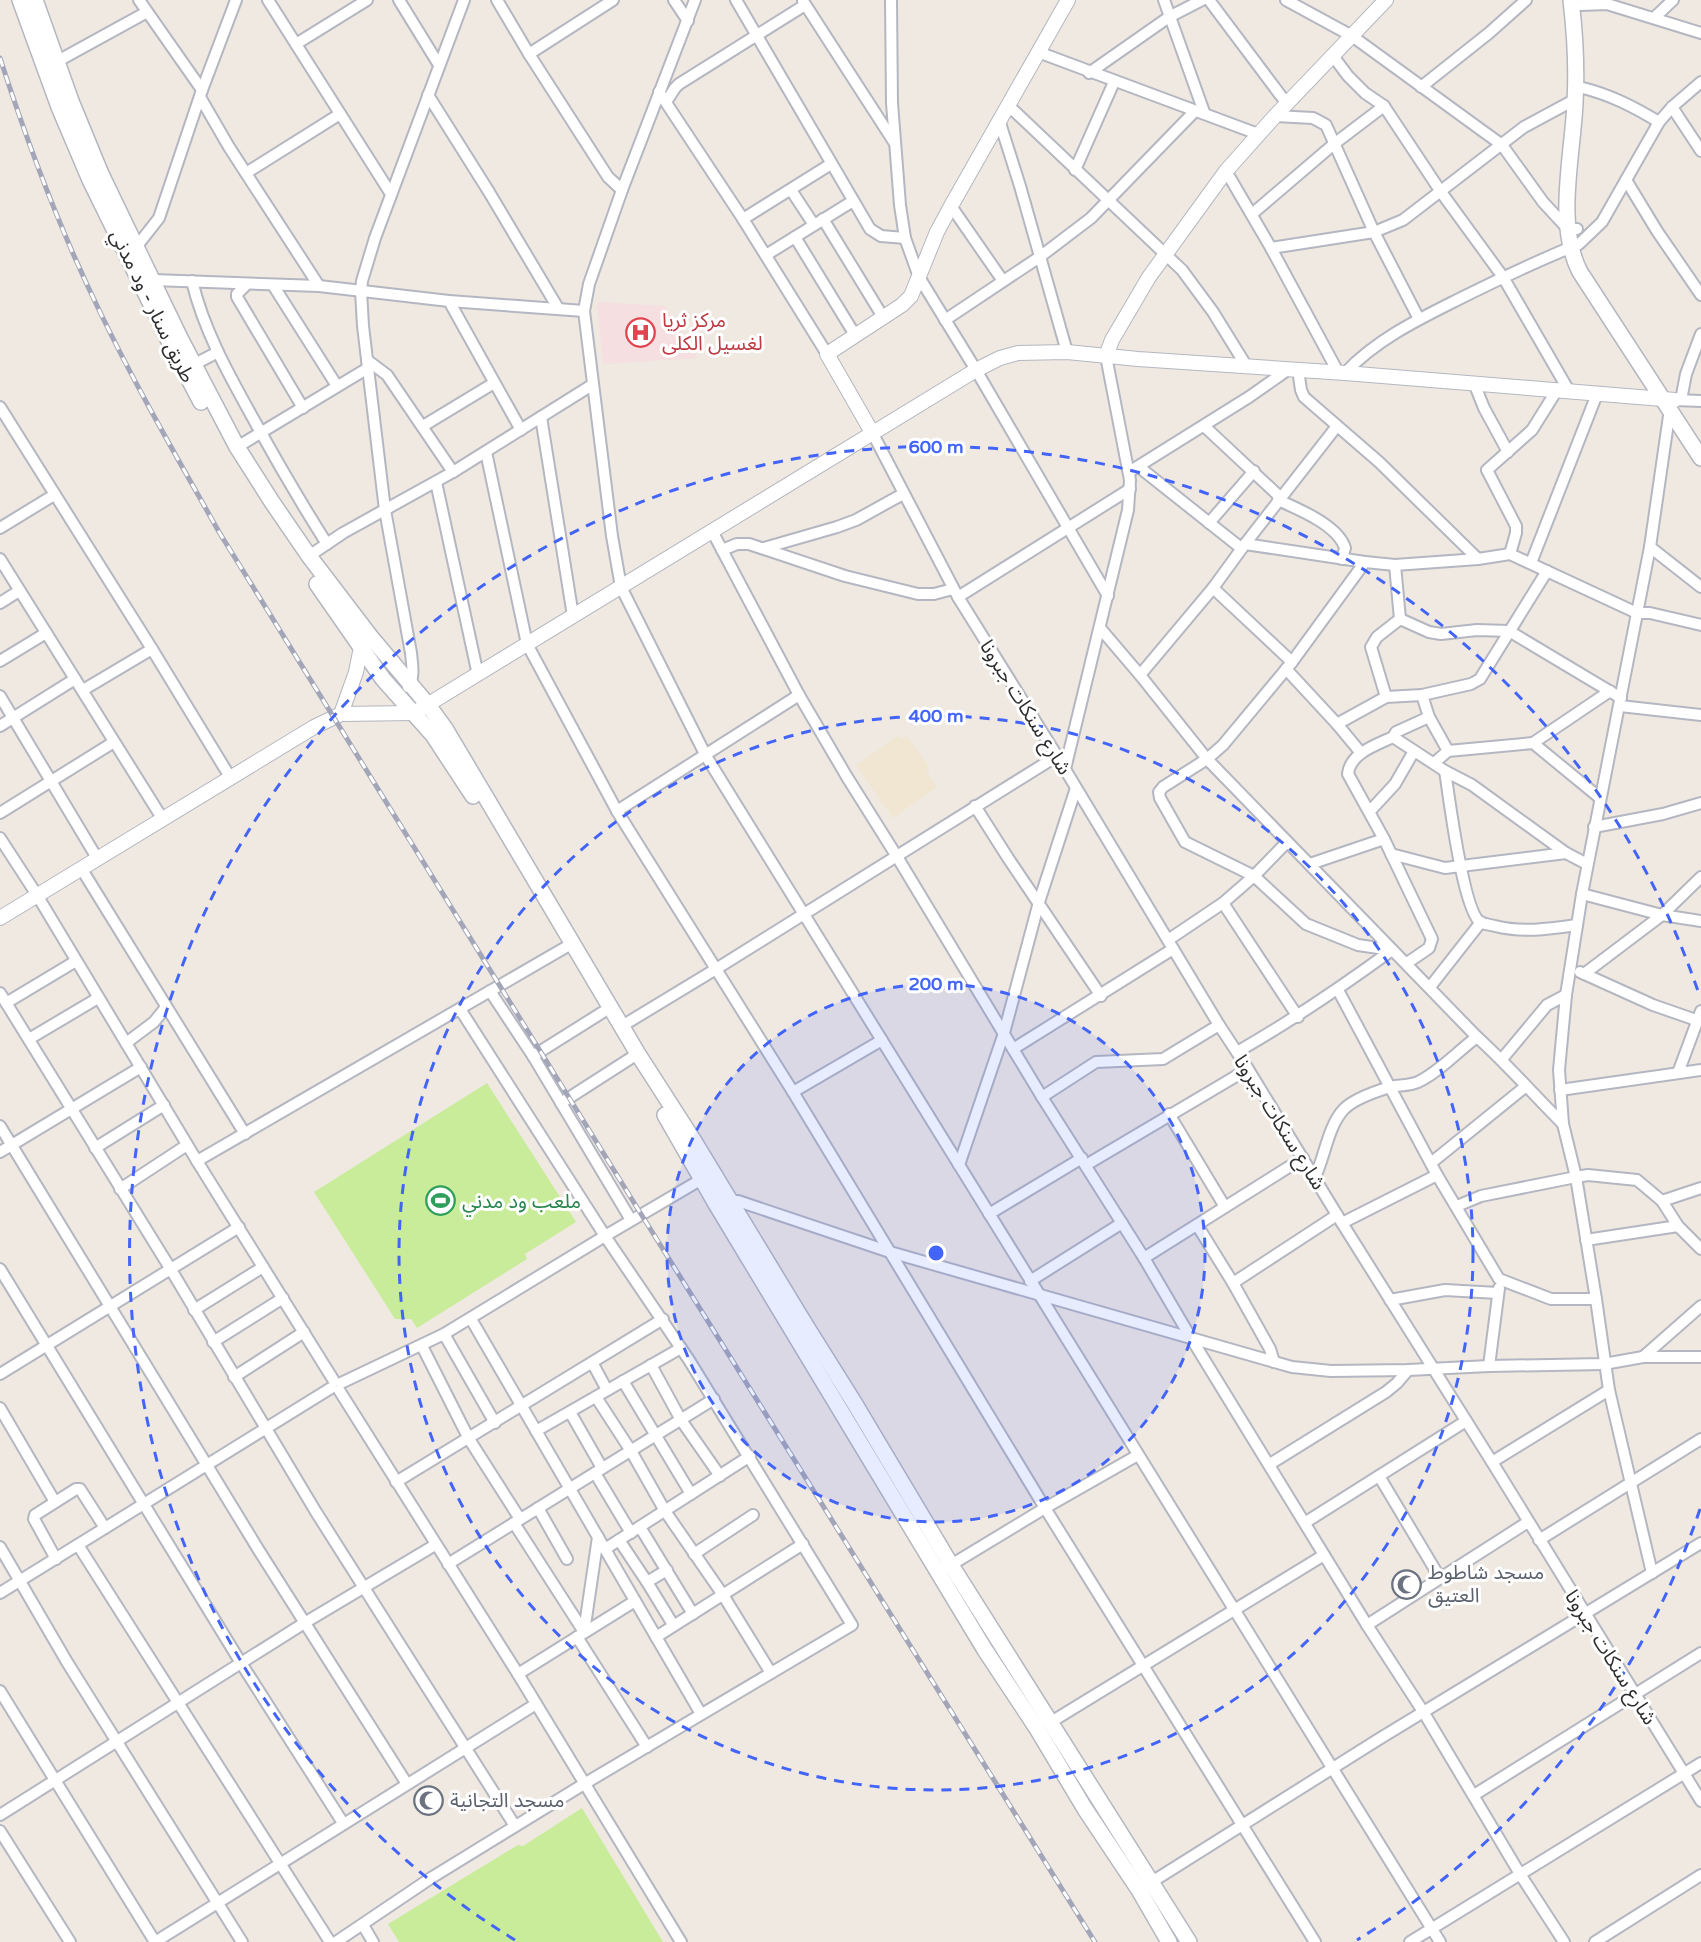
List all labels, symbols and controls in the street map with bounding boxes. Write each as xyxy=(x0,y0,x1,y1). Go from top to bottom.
street label: طريق سنار - ود مدني xyxy=(102,226,200,388)
place label: مركز ثريا لغسيل الكلى xyxy=(662,309,763,356)
hospital icon: مركز ثريا لغسيل الكلى xyxy=(625,316,657,348)
text: 600 m xyxy=(908,436,964,458)
street label: شارع سنكات جبرونا xyxy=(972,636,1076,780)
text: 400 m xyxy=(908,705,964,727)
text: 200 m xyxy=(908,973,964,995)
street label: شارع سنكات جبرونا xyxy=(1226,1051,1330,1195)
sports icon: ملعب ود مدني xyxy=(425,1185,457,1217)
place label: ملعب ود مدني xyxy=(462,1190,581,1217)
centre of rings xyxy=(926,1243,946,1263)
place label: مسجد شاطوط العتيق xyxy=(1428,1561,1544,1608)
mosque icon: مسجد شاطوط العتيق xyxy=(1391,1568,1423,1600)
street label: شارع سنكات جبرونا xyxy=(1557,1586,1661,1730)
mosque icon: مسجد التجانية xyxy=(413,1784,445,1816)
place label: مسجد التجانية xyxy=(450,1789,565,1813)

